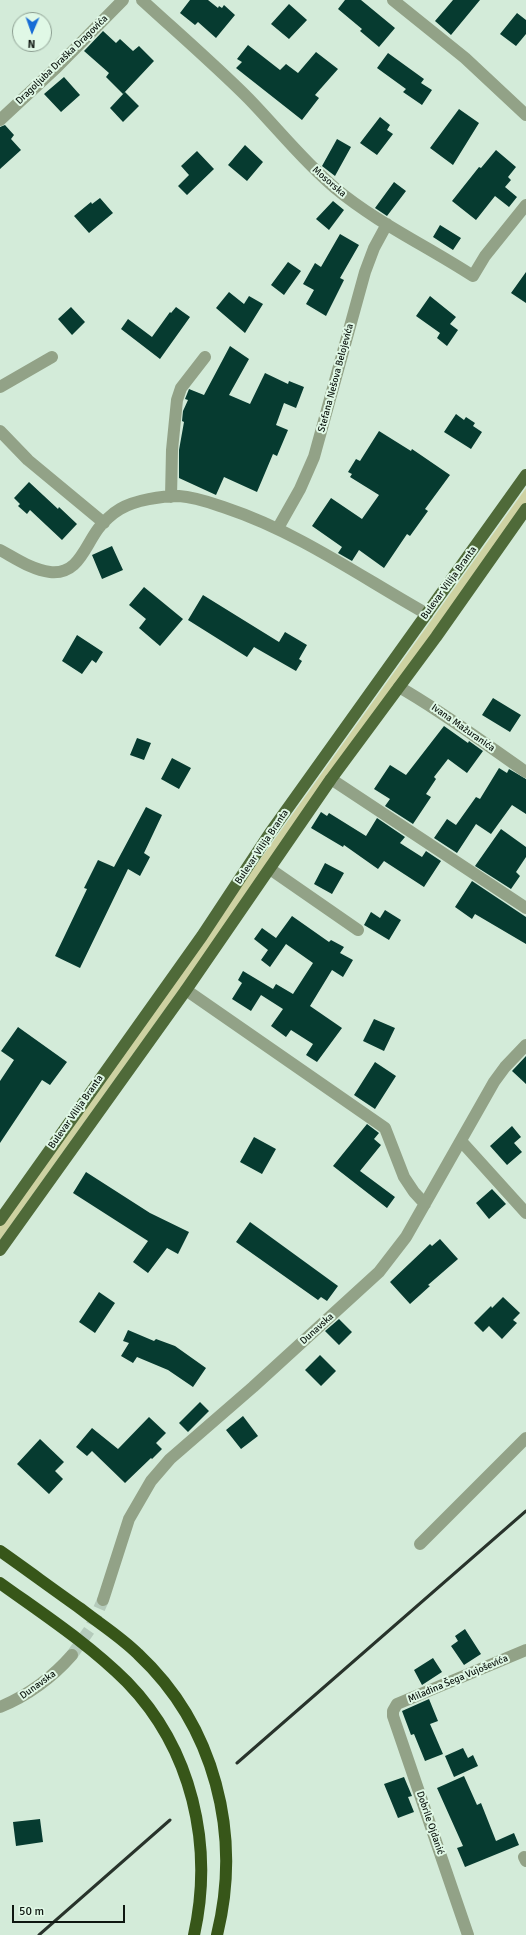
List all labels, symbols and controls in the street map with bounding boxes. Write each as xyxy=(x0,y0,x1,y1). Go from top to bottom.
north arrow xyxy=(12,12,52,52)
street label: Dragoljuba Draška Dragovića xyxy=(13,13,111,107)
text: N xyxy=(28,37,36,50)
street label: Mosorska xyxy=(310,164,348,200)
street label: Stefana Nešova Belojevića xyxy=(316,322,356,434)
street label: Bulevar Vilija Branta xyxy=(418,544,480,622)
street label: Ivana Mažuranića xyxy=(429,702,497,754)
street label: Bulevar Vilija Branta xyxy=(233,807,291,887)
street label: Bulevar Vilija Branta xyxy=(46,1073,106,1151)
street label: Dunavska xyxy=(298,1311,336,1347)
street label: Miladina Šega Vujoševića xyxy=(406,1652,510,1706)
street label: Dunavska xyxy=(18,1668,58,1702)
street label: Dobrile Ojdanić xyxy=(414,1790,446,1856)
scale bar xyxy=(14,1897,127,1923)
text: 50 m xyxy=(19,1904,44,1919)

